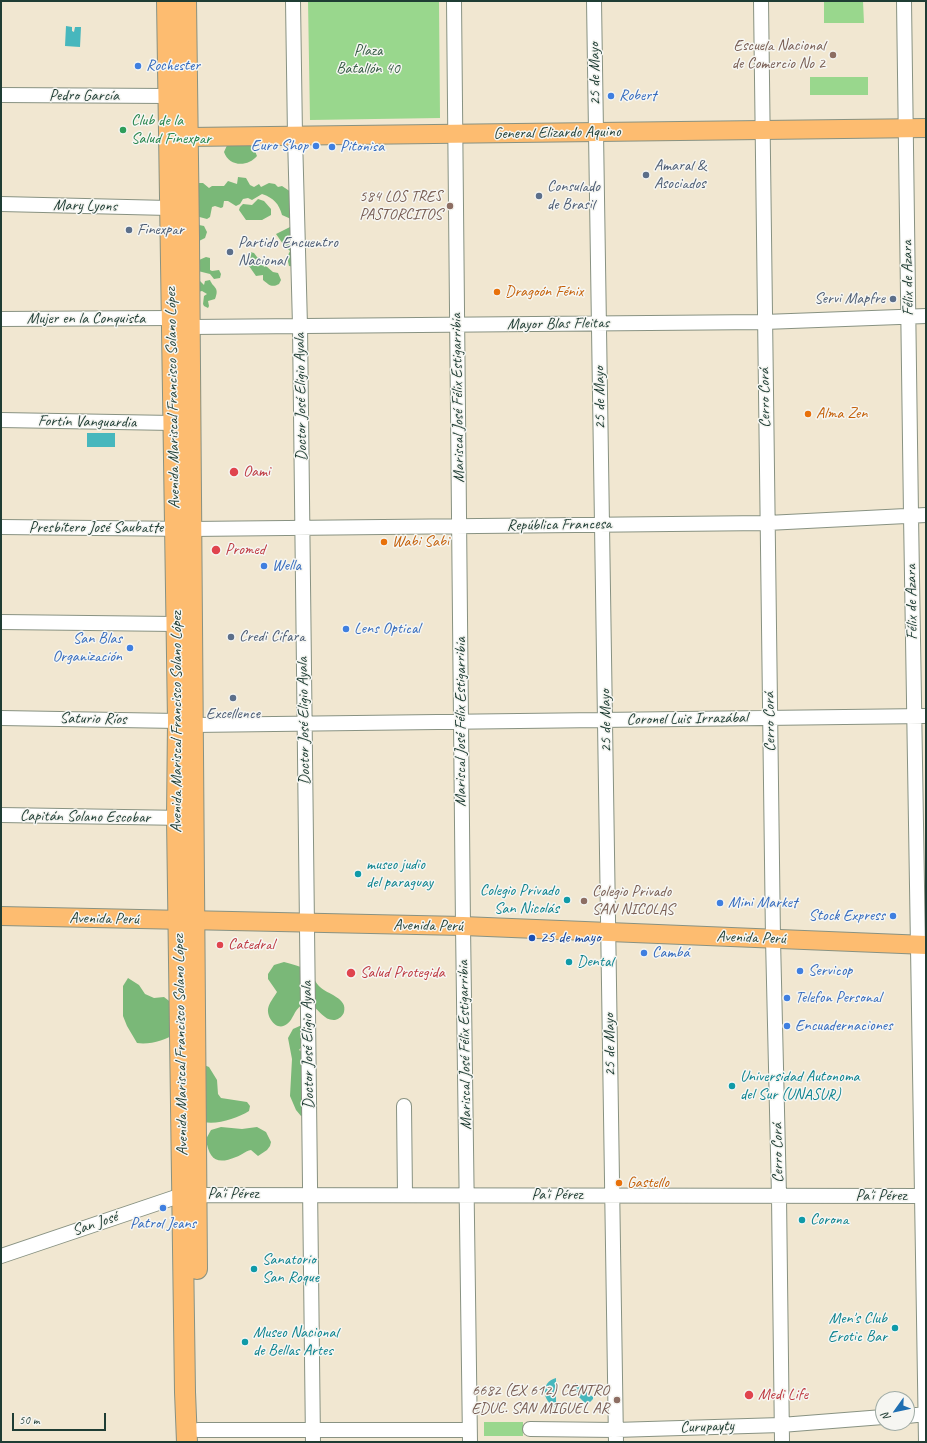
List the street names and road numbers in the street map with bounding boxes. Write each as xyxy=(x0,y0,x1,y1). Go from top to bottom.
street label: 25 de Mayo xyxy=(585,42,605,106)
street label: Pedro García xyxy=(49,86,119,106)
street label: General Elizardo Aquino xyxy=(493,122,621,144)
street label: Mary Lyons xyxy=(53,196,117,216)
street label: Félix de Azara xyxy=(898,240,918,316)
street label: Avenida Mariscal Francisco Solano López xyxy=(161,287,185,509)
street label: Mujer en la Conquista xyxy=(27,309,145,329)
street label: Mariscal José Félix Estigarribia xyxy=(447,313,469,483)
street label: Mayor Blas Fleitas xyxy=(507,314,609,334)
street label: Doctor José Eligio Ayala xyxy=(290,333,312,461)
street label: 25 de Mayo xyxy=(590,366,610,430)
street label: Cerro Corá xyxy=(755,368,775,428)
street label: Fortín Vanguardia xyxy=(38,412,136,432)
street label: República Francesa xyxy=(507,514,611,536)
street label: Presbítero José Saubatte xyxy=(29,518,163,538)
street label: Félix de Azara xyxy=(902,564,922,640)
street label: Avenida Mariscal Francisco Solano López xyxy=(167,611,187,833)
street label: Mariscal José Félix Estigarribia xyxy=(451,637,471,807)
street label: Doctor José Eligio Ayala xyxy=(293,657,315,785)
street label: 25 de Mayo xyxy=(596,689,616,753)
street label: Cerro Corá xyxy=(760,692,780,752)
street label: Coronel Luis Irrazábal xyxy=(626,708,748,730)
street label: Saturio Ríos xyxy=(59,709,127,729)
street label: Capitán Solano Escobar xyxy=(20,806,150,828)
street label: Avenida Perú xyxy=(69,909,139,929)
street label: Avenida Perú xyxy=(393,916,463,936)
street label: Avenida Perú xyxy=(716,927,786,949)
street label: Avenida Mariscal Francisco Solano López xyxy=(169,934,193,1156)
street label: Mariscal José Félix Estigarribia xyxy=(454,960,476,1130)
street label: Doctor José Eligio Ayala xyxy=(297,981,319,1109)
street label: 25 de Mayo xyxy=(600,1013,620,1077)
street label: Cerro Corá xyxy=(768,1123,788,1183)
street label: Pa'i Pérez xyxy=(207,1184,259,1204)
street label: Pa'i Pérez xyxy=(531,1185,583,1205)
street label: Pa'i Pérez xyxy=(855,1186,907,1206)
street label: San José xyxy=(70,1207,120,1241)
street label: Curupayty xyxy=(680,1416,734,1438)

